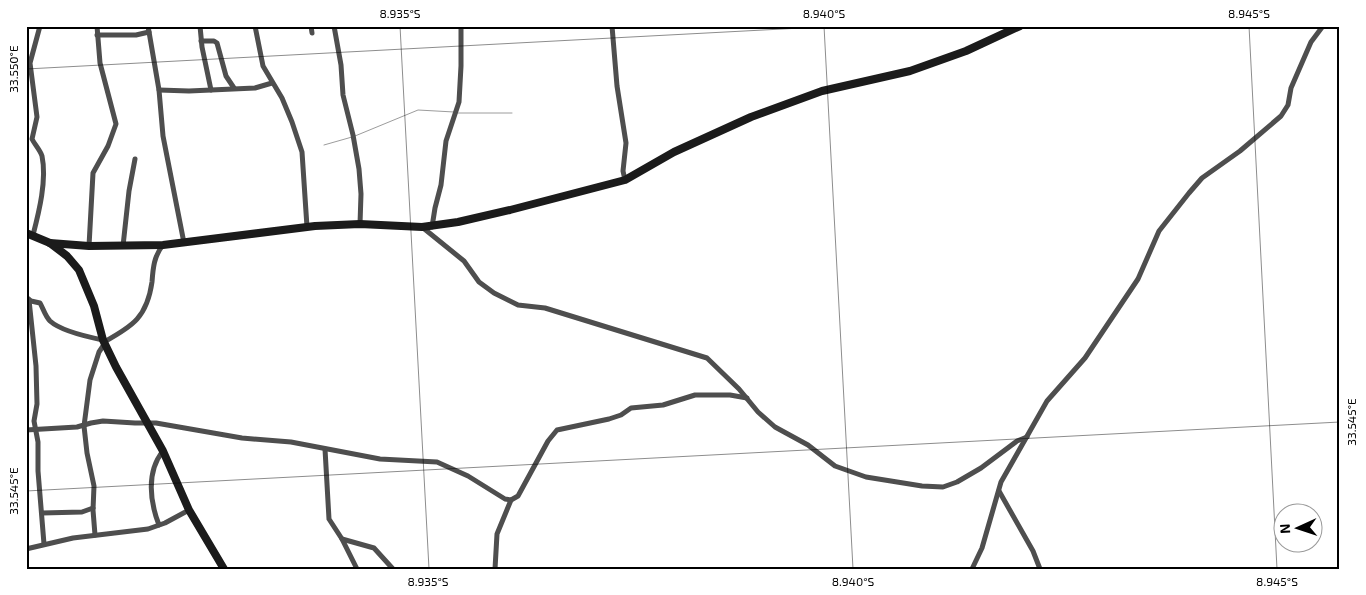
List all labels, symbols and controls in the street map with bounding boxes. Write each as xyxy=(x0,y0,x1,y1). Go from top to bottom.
text: 8.935°S xyxy=(379,6,421,20)
text: 8.940°S xyxy=(803,6,846,20)
text: 8.945°S xyxy=(1228,6,1270,20)
text: 33.550°E xyxy=(6,45,20,93)
text: 33.545°E xyxy=(1344,398,1358,446)
text: 33.545°E xyxy=(6,467,20,515)
north arrow xyxy=(1274,502,1324,552)
text: N xyxy=(1276,523,1293,534)
text: 8.935°S xyxy=(407,574,449,588)
text: 8.940°S xyxy=(832,574,875,588)
text: 8.945°S xyxy=(1256,574,1298,588)

